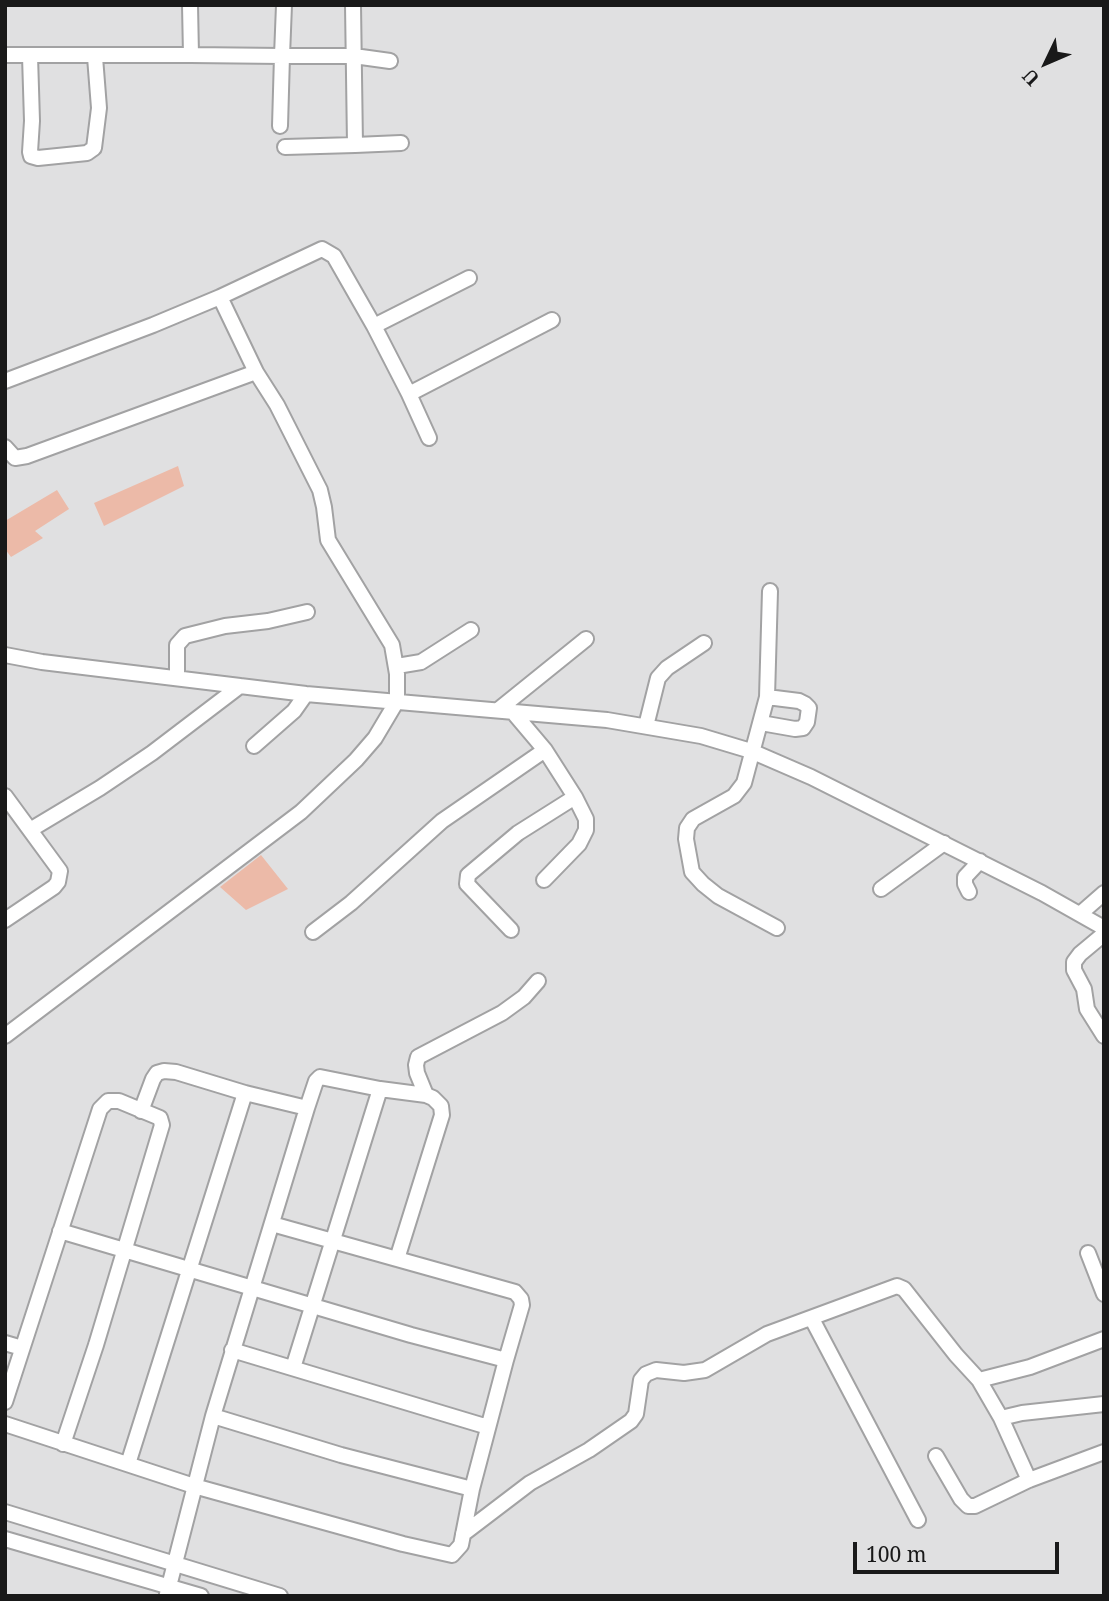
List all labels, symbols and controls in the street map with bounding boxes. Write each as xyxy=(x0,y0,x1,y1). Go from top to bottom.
north arrow xyxy=(1011,28,1081,98)
text: U xyxy=(1017,63,1045,92)
scale bar xyxy=(857,1528,1064,1572)
text: 100 m xyxy=(866,1540,927,1568)

